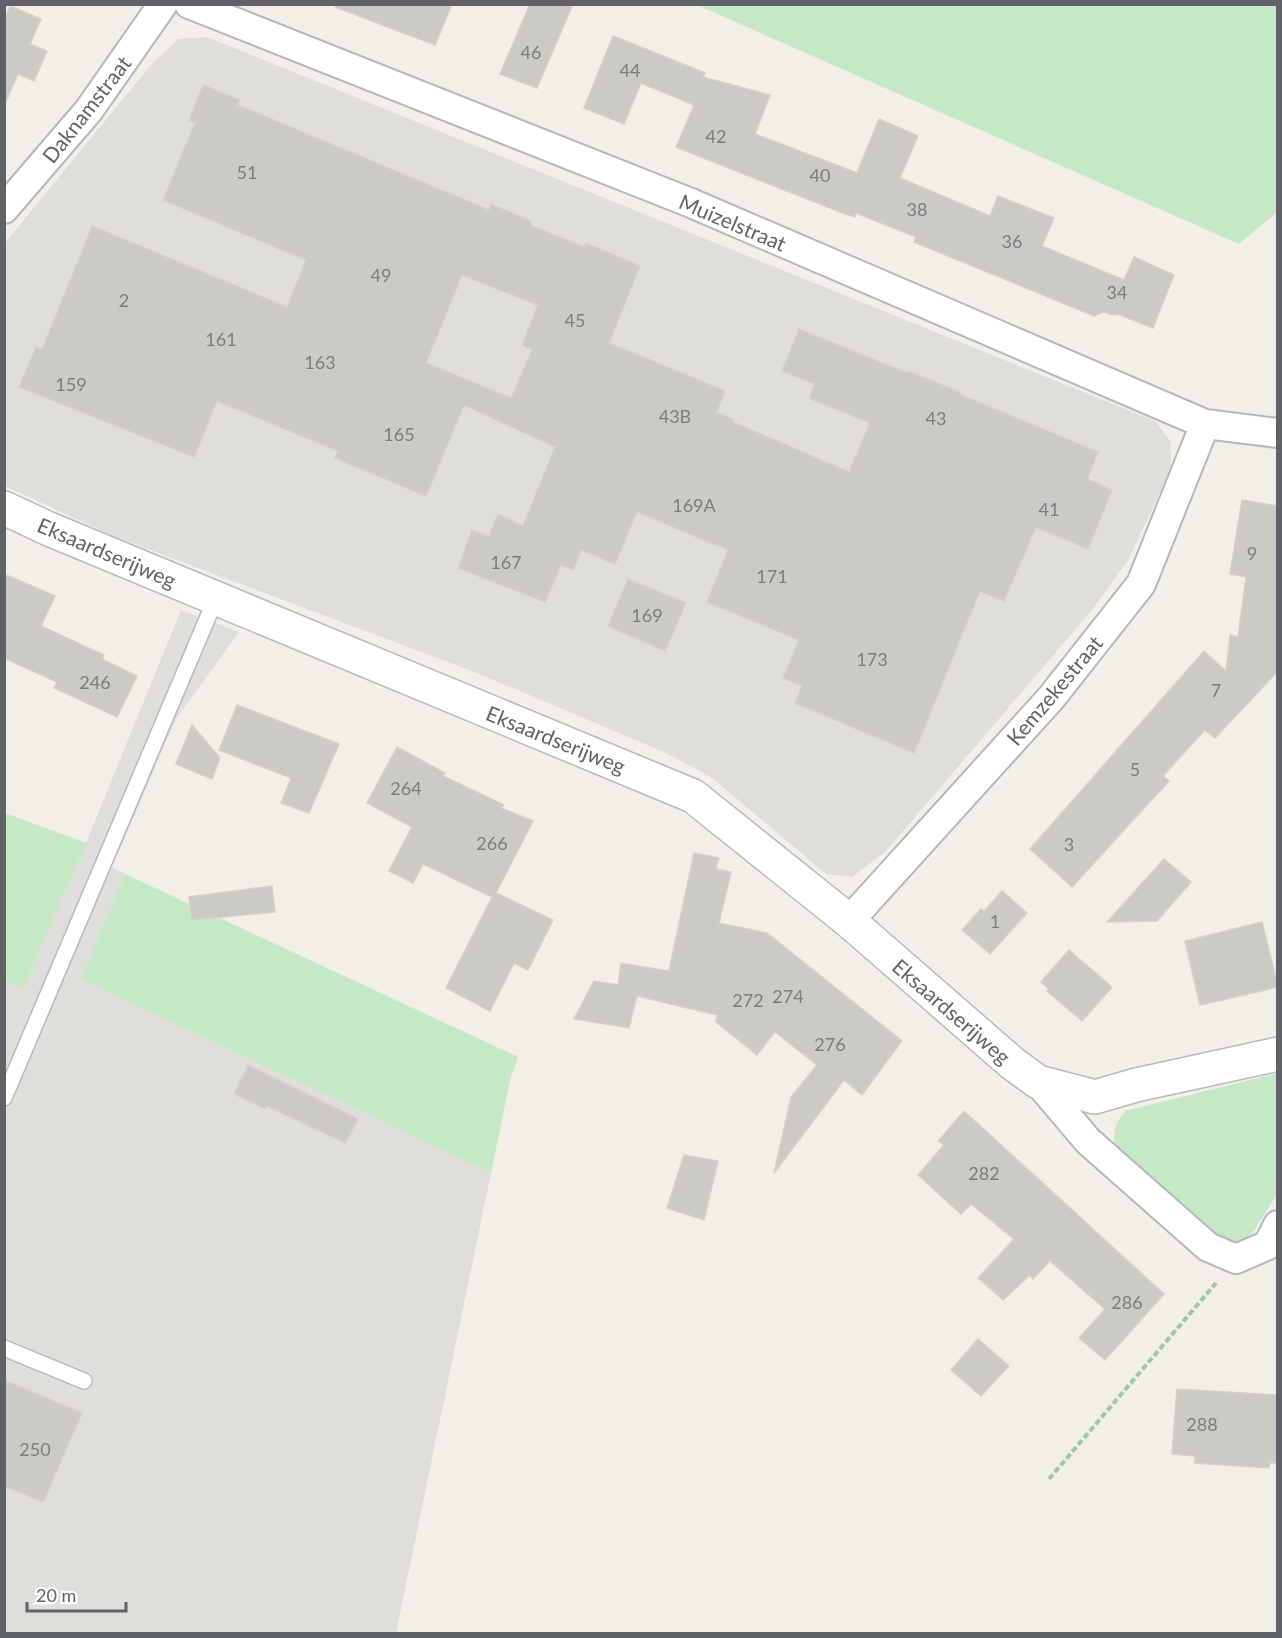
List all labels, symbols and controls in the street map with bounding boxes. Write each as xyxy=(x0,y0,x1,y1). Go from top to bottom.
house number: 46 xyxy=(521,41,541,63)
street label: Daknamstraat xyxy=(37,50,136,167)
house number: 44 xyxy=(620,59,640,81)
house number: 42 xyxy=(706,125,726,147)
house number: 51 xyxy=(237,161,257,183)
house number: 40 xyxy=(810,164,830,186)
street label: Muizelstraat xyxy=(676,188,791,256)
house number: 38 xyxy=(907,198,927,220)
house number: 36 xyxy=(1002,230,1022,252)
house number: 49 xyxy=(371,264,391,286)
house number: 34 xyxy=(1107,281,1127,303)
house number: 2 xyxy=(119,289,129,311)
house number: 45 xyxy=(565,309,585,331)
house number: 161 xyxy=(205,328,237,350)
house number: 163 xyxy=(304,351,336,373)
house number: 159 xyxy=(55,373,87,395)
house number: 43B xyxy=(659,405,691,427)
house number: 43 xyxy=(926,407,946,429)
house number: 165 xyxy=(383,423,415,445)
house number: 169A xyxy=(672,494,717,516)
house number: 41 xyxy=(1039,498,1059,520)
street label: Eksaardserijweg xyxy=(34,512,180,592)
house number: 9 xyxy=(1247,542,1257,564)
house number: 167 xyxy=(490,551,522,573)
house number: 171 xyxy=(756,565,788,587)
house number: 169 xyxy=(631,604,663,626)
street label: Kemzekestraat xyxy=(1001,630,1107,750)
house number: 173 xyxy=(856,648,888,670)
house number: 246 xyxy=(79,671,111,693)
house number: 7 xyxy=(1211,679,1221,701)
street label: Eksaardserijweg xyxy=(483,700,629,778)
house number: 5 xyxy=(1130,758,1140,780)
house number: 264 xyxy=(390,777,422,799)
house number: 266 xyxy=(476,832,508,854)
house number: 3 xyxy=(1064,833,1074,855)
house number: 1 xyxy=(990,910,1000,932)
street label: Eksaardserijweg xyxy=(888,953,1016,1069)
house number: 274 xyxy=(772,985,804,1007)
house number: 272 xyxy=(732,989,764,1011)
house number: 276 xyxy=(814,1033,846,1055)
house number: 282 xyxy=(968,1162,1000,1184)
house number: 286 xyxy=(1111,1291,1143,1313)
house number: 288 xyxy=(1186,1413,1218,1435)
house number: 250 xyxy=(19,1438,51,1460)
scale bar xyxy=(27,1575,126,1613)
text: 20 m xyxy=(36,1584,76,1606)

